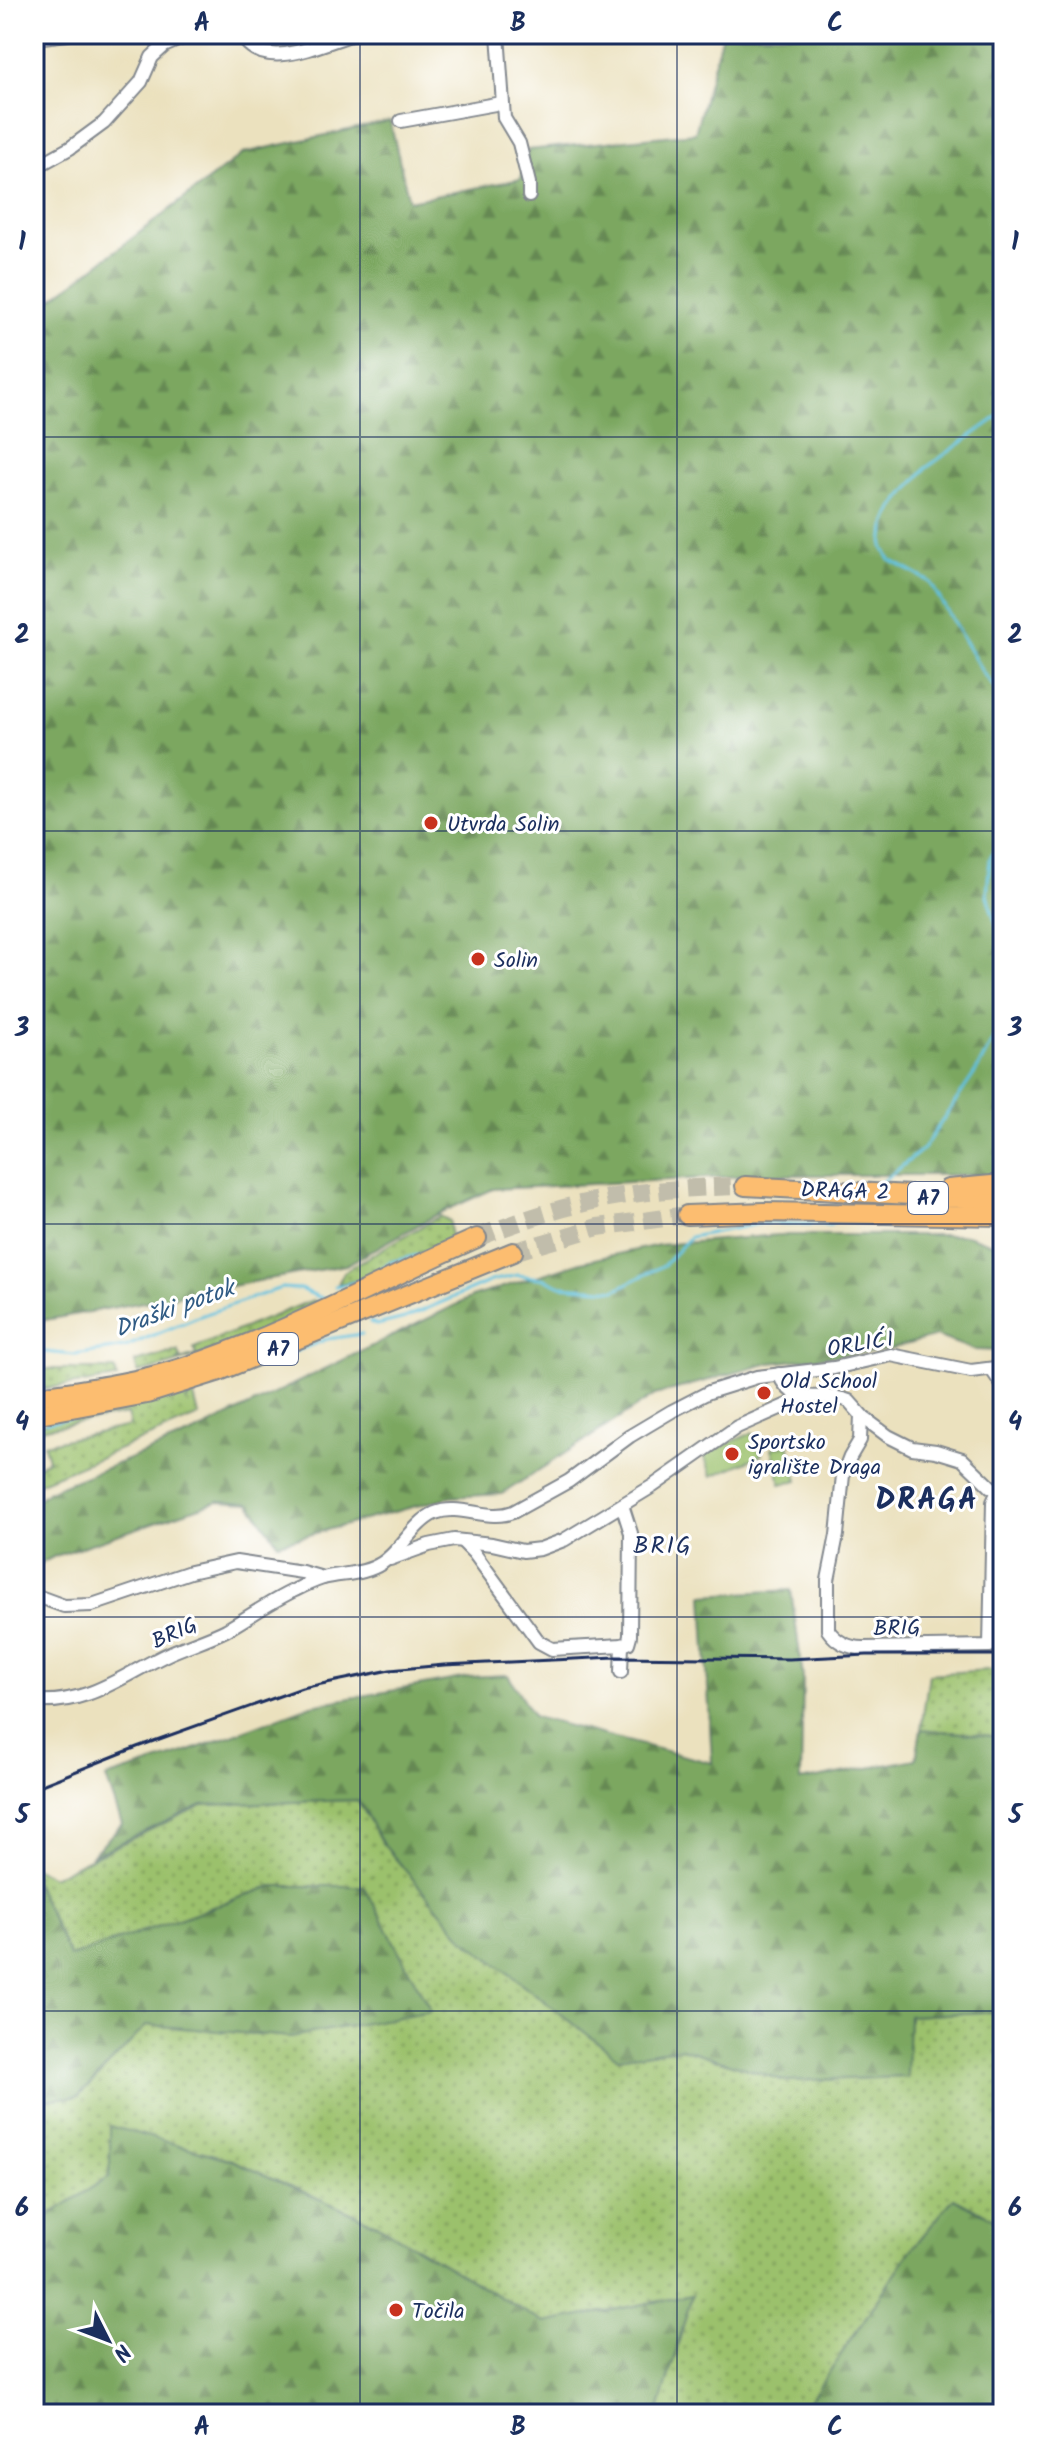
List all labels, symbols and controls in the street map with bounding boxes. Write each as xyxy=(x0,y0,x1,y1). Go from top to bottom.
text: A xyxy=(194,3,210,45)
text: B xyxy=(510,3,526,45)
text: C xyxy=(827,3,843,45)
text: 1 xyxy=(18,222,26,264)
text: 1 xyxy=(1011,222,1019,264)
text: 2 xyxy=(14,615,30,657)
text: 2 xyxy=(1007,615,1023,657)
place label: Utvrda Solin xyxy=(447,808,559,843)
marker: Utvrda Solin xyxy=(422,814,440,832)
place label: Solin xyxy=(494,944,538,979)
marker: Solin xyxy=(469,950,487,968)
text: 3 xyxy=(14,1008,29,1050)
text: 3 xyxy=(1007,1008,1022,1050)
street label: DRAGA 2 xyxy=(800,1173,890,1212)
road number: A7 xyxy=(908,1182,948,1214)
water label: Draški potok xyxy=(109,1268,244,1349)
street label: ORLIĆI xyxy=(825,1323,896,1368)
road number: A7 xyxy=(258,1333,298,1365)
place label: Old School Hostel xyxy=(780,1365,878,1425)
marker: Old School Hostel xyxy=(755,1384,773,1402)
text: 4 xyxy=(15,1402,29,1444)
text: 4 xyxy=(1008,1402,1022,1444)
place label: Sportsko igralište Draga xyxy=(748,1426,881,1486)
marker: Sportsko igralište Draga xyxy=(723,1445,741,1463)
district label: DRAGA xyxy=(875,1477,979,1525)
district label: BRIG xyxy=(633,1527,693,1566)
street label: BRIG xyxy=(146,1609,204,1660)
street label: BRIG xyxy=(873,1612,921,1647)
text: 5 xyxy=(14,1795,30,1837)
text: 5 xyxy=(1007,1795,1023,1837)
text: 6 xyxy=(15,2188,29,2230)
text: 6 xyxy=(1008,2188,1022,2230)
place label: Točila xyxy=(412,2295,465,2330)
north arrow xyxy=(68,2300,148,2380)
marker: Točila xyxy=(387,2301,405,2319)
text: N xyxy=(103,2335,139,2369)
text: A xyxy=(194,2407,210,2448)
text: B xyxy=(510,2407,526,2448)
text: C xyxy=(827,2407,843,2448)

